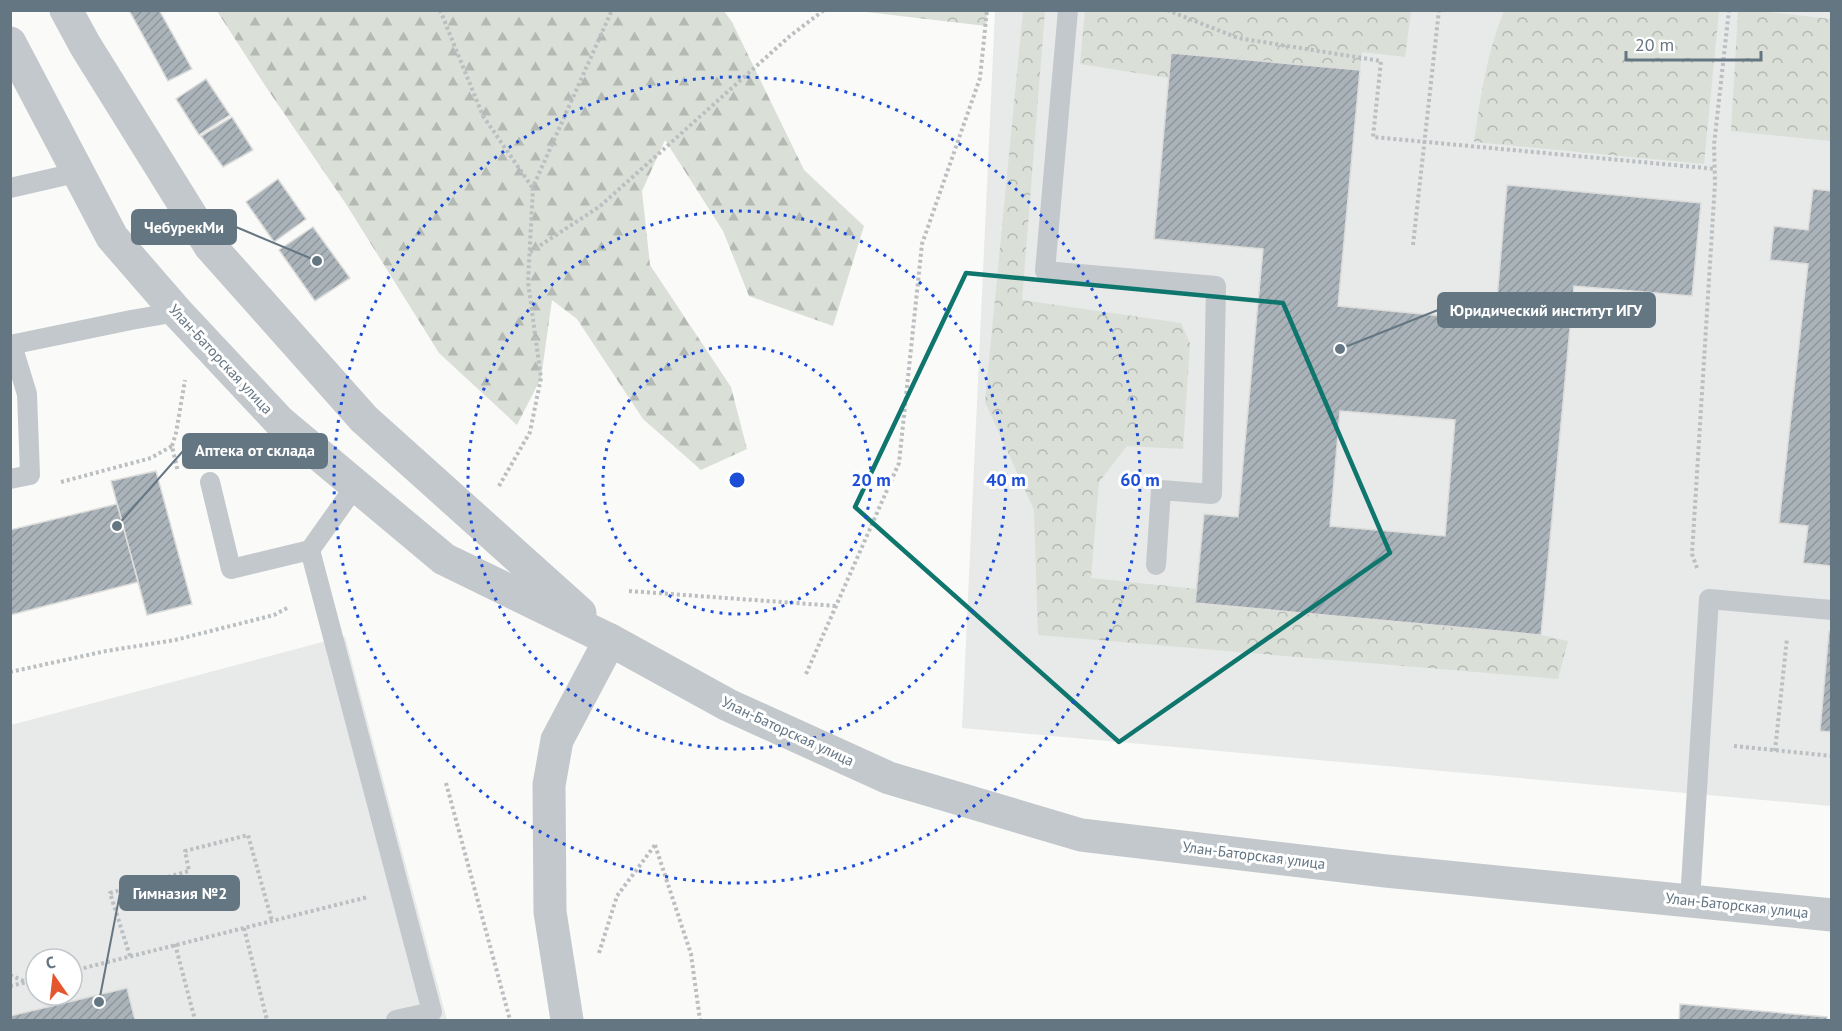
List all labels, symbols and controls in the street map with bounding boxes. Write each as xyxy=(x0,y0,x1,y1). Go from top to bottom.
scale bar xyxy=(1626,24,1761,62)
text: 20 m xyxy=(1635,33,1674,56)
callout: ЧебурекМи xyxy=(132,210,236,244)
text: ЧебурекМи xyxy=(144,217,224,237)
callout: Юридический институт ИГУ xyxy=(1438,293,1655,327)
street label: Улан-Баторская улица xyxy=(165,300,277,418)
text: Юридический институт ИГУ xyxy=(1450,300,1643,320)
callout: Аптека от склада xyxy=(183,434,327,468)
text: Аптека от склада xyxy=(195,440,315,460)
text: 20 m xyxy=(851,468,891,491)
text: 40 m xyxy=(986,468,1026,491)
text: 60 m xyxy=(1120,468,1160,491)
centre of rings xyxy=(727,470,747,490)
street label: Улан-Баторская улица xyxy=(719,692,857,770)
street label: Улан-Баторская улица xyxy=(1182,837,1326,873)
callout: Гимназия №2 xyxy=(120,876,239,910)
text: Гимназия №2 xyxy=(133,883,227,903)
street label: Улан-Баторская улица xyxy=(1665,888,1809,922)
north arrow xyxy=(24,947,84,1007)
text: С xyxy=(44,952,57,973)

